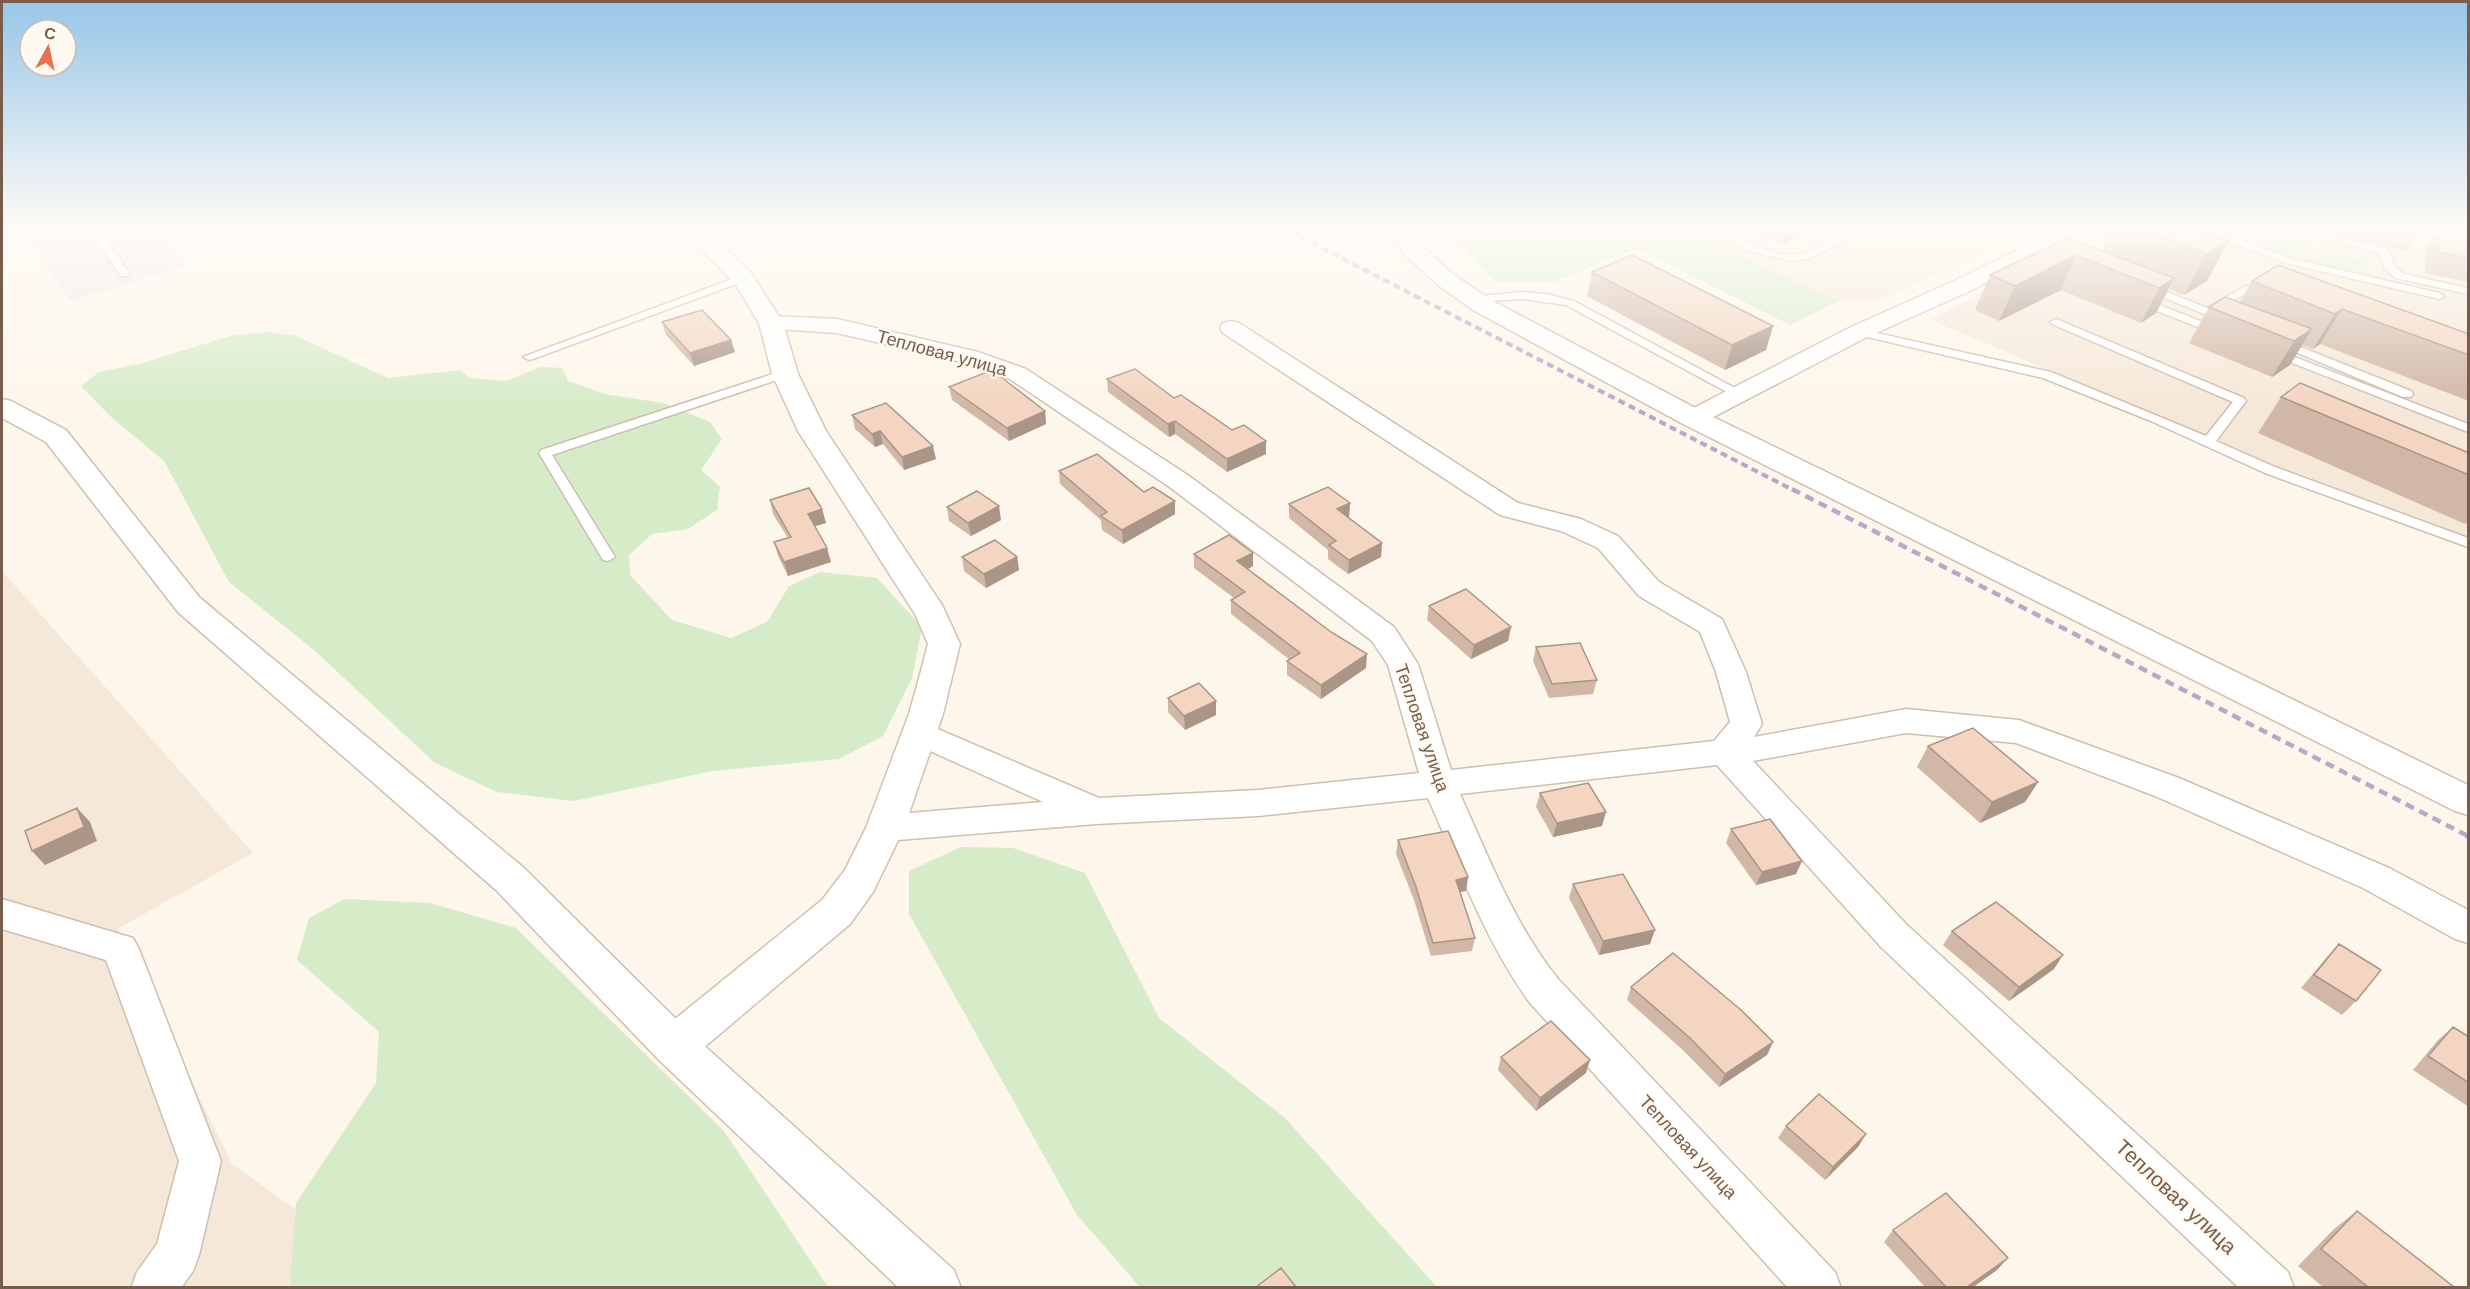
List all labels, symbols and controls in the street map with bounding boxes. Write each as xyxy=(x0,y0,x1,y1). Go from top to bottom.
north arrow xyxy=(18,18,78,78)
text: С xyxy=(43,22,58,45)
street label: Тепловая улица xyxy=(874,324,1011,382)
street label: Тепловая улица xyxy=(1389,661,1455,796)
street label: Тепловая улица xyxy=(1634,1090,1743,1205)
street label: Тепловая улица xyxy=(2109,1134,2243,1261)

